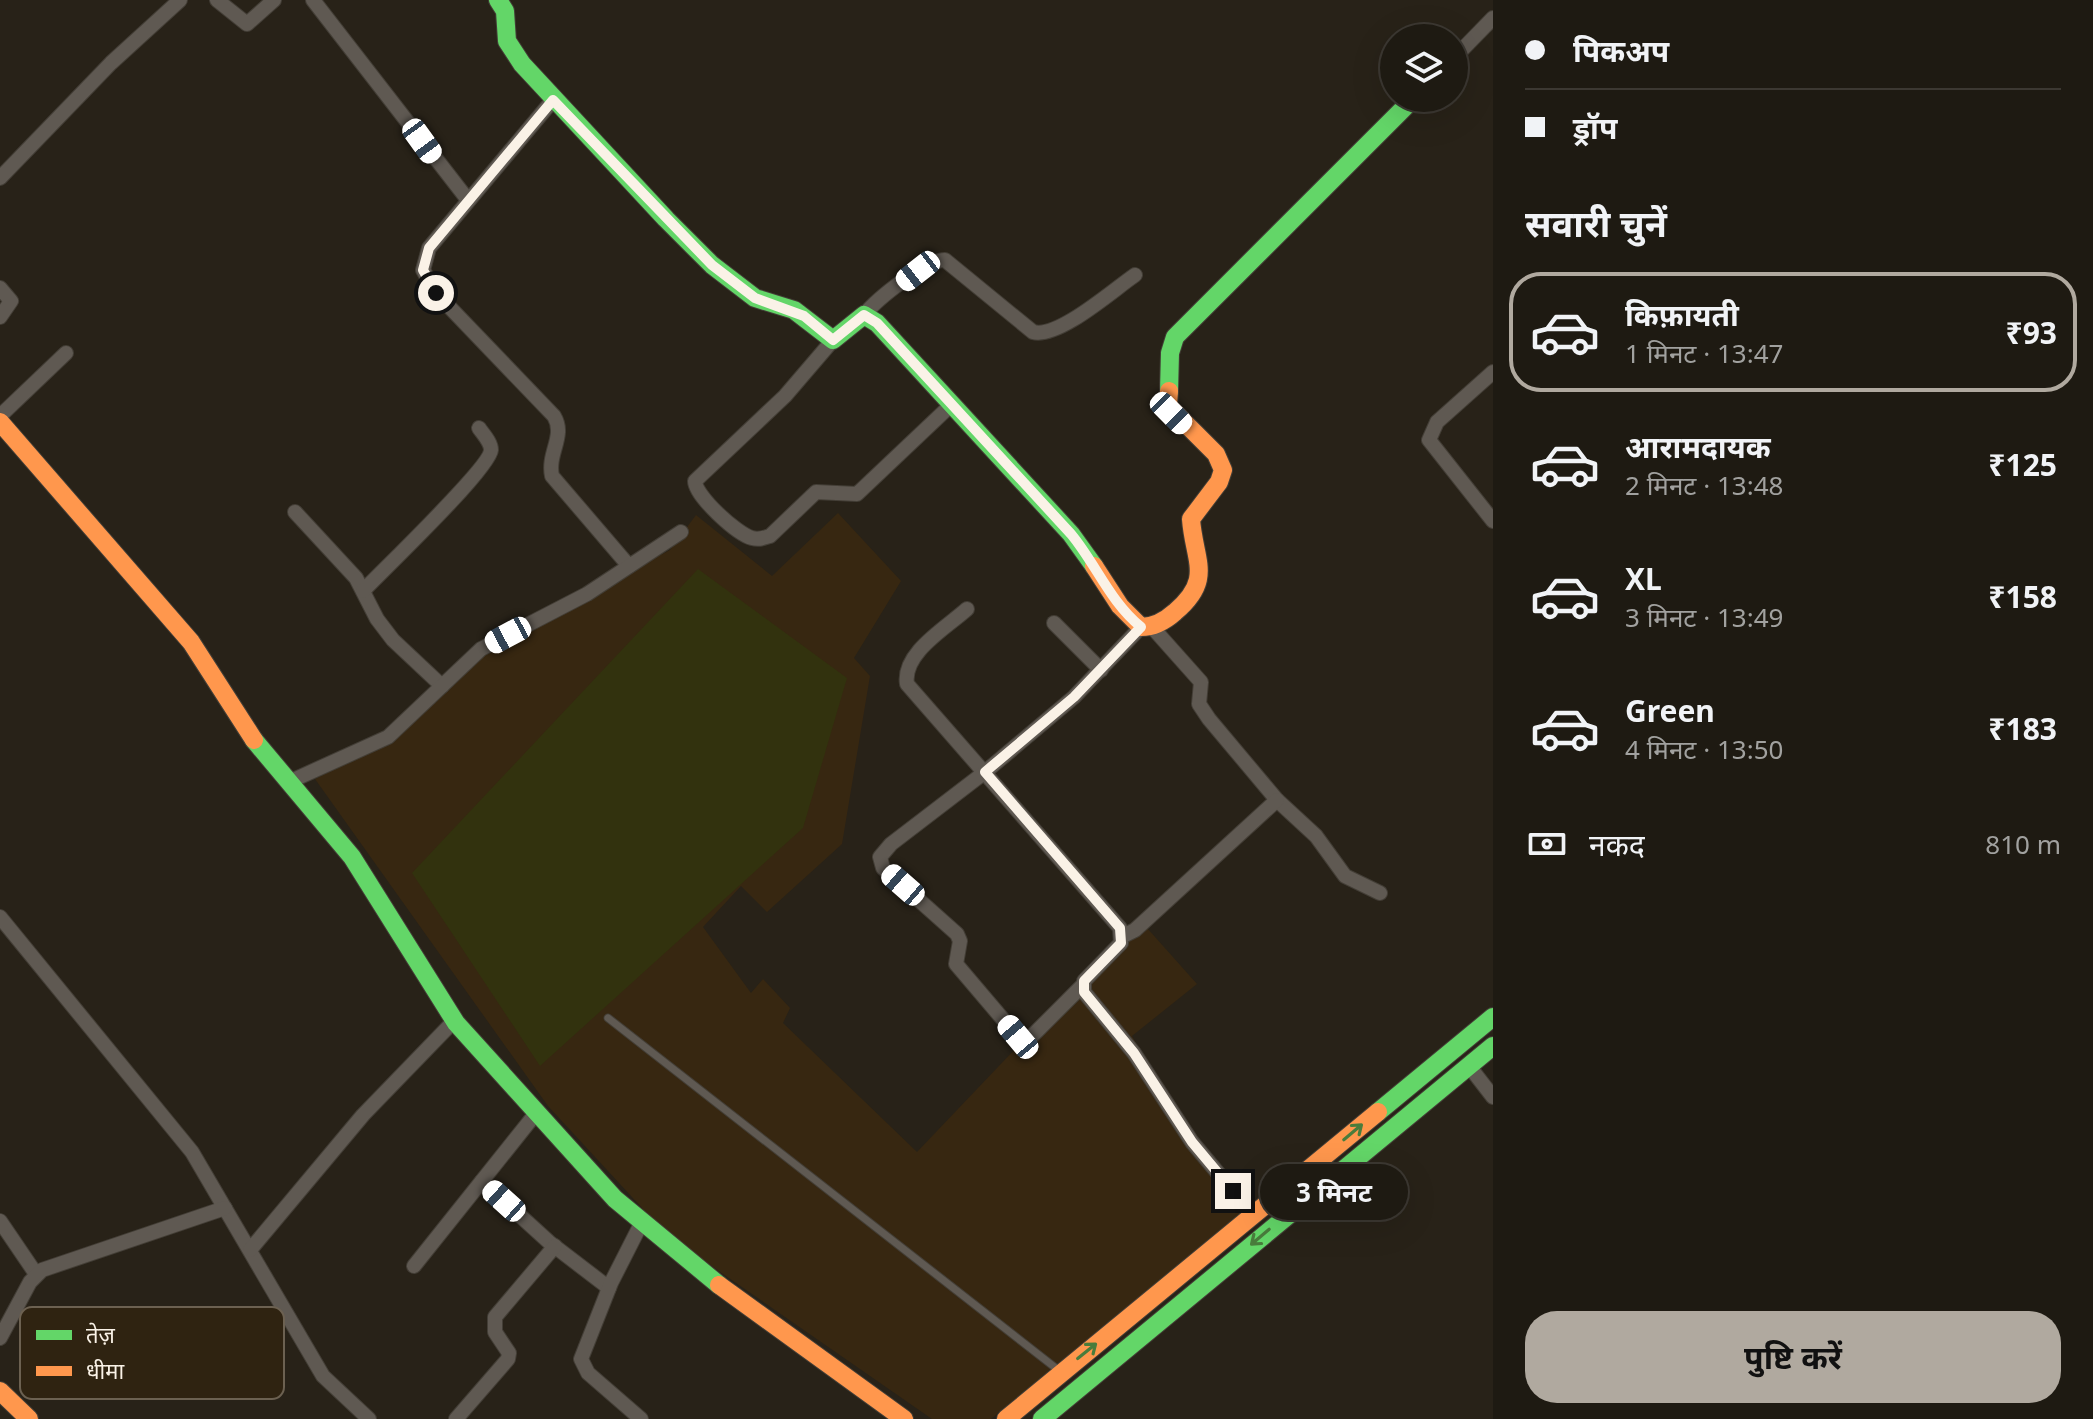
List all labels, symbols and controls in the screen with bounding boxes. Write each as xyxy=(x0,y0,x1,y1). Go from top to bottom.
map controls xyxy=(1380,24,1468,112)
button: layers xyxy=(1380,24,1468,112)
text: पिकअप xyxy=(1573,30,1669,71)
text: ड्रॉप xyxy=(1573,107,1617,148)
car xyxy=(398,115,446,167)
text: सवारी चुनें xyxy=(1525,199,1667,248)
car xyxy=(892,247,944,295)
route start xyxy=(418,275,454,311)
text: किफ़ायती xyxy=(1625,294,1739,335)
icon: car xyxy=(1529,296,1601,368)
text: ₹93 xyxy=(2006,312,2057,353)
text: 1 मिनट · 13:47 xyxy=(1625,335,1783,371)
car xyxy=(1146,388,1196,438)
text: आरामदायक xyxy=(1625,426,1771,467)
icon: car xyxy=(1529,428,1601,500)
text: ₹125 xyxy=(1988,444,2057,485)
text: 2 मिनट · 13:48 xyxy=(1625,467,1783,503)
text: XL xyxy=(1625,558,1662,599)
icon: car xyxy=(1529,560,1601,632)
text: ₹158 xyxy=(1988,576,2057,617)
text: 3 मिनट · 13:49 xyxy=(1625,599,1783,635)
car xyxy=(481,613,535,657)
text: Green xyxy=(1625,690,1715,731)
icon: car xyxy=(1529,692,1601,764)
text: ₹183 xyxy=(1988,708,2057,749)
text: 4 मिनट · 13:50 xyxy=(1625,731,1783,767)
icon: cash xyxy=(1525,822,1569,866)
text: नकद xyxy=(1589,824,1645,865)
text: 810 m xyxy=(1985,826,2061,862)
car xyxy=(877,860,929,910)
car xyxy=(993,1011,1043,1063)
one-way arrow xyxy=(1342,1123,1363,1141)
callout: 3 मिनट xyxy=(1261,1163,1409,1219)
route end xyxy=(1215,1173,1251,1209)
text: 3 मिनट xyxy=(1296,1174,1372,1210)
car xyxy=(478,1176,530,1226)
one-way arrow xyxy=(1250,1228,1270,1246)
legend xyxy=(20,1307,284,1399)
button: पुष्टि करें xyxy=(1525,1311,2061,1403)
text: तेज़ xyxy=(86,1319,116,1349)
one-way arrow xyxy=(1076,1342,1097,1360)
text: धीमा xyxy=(86,1355,124,1385)

